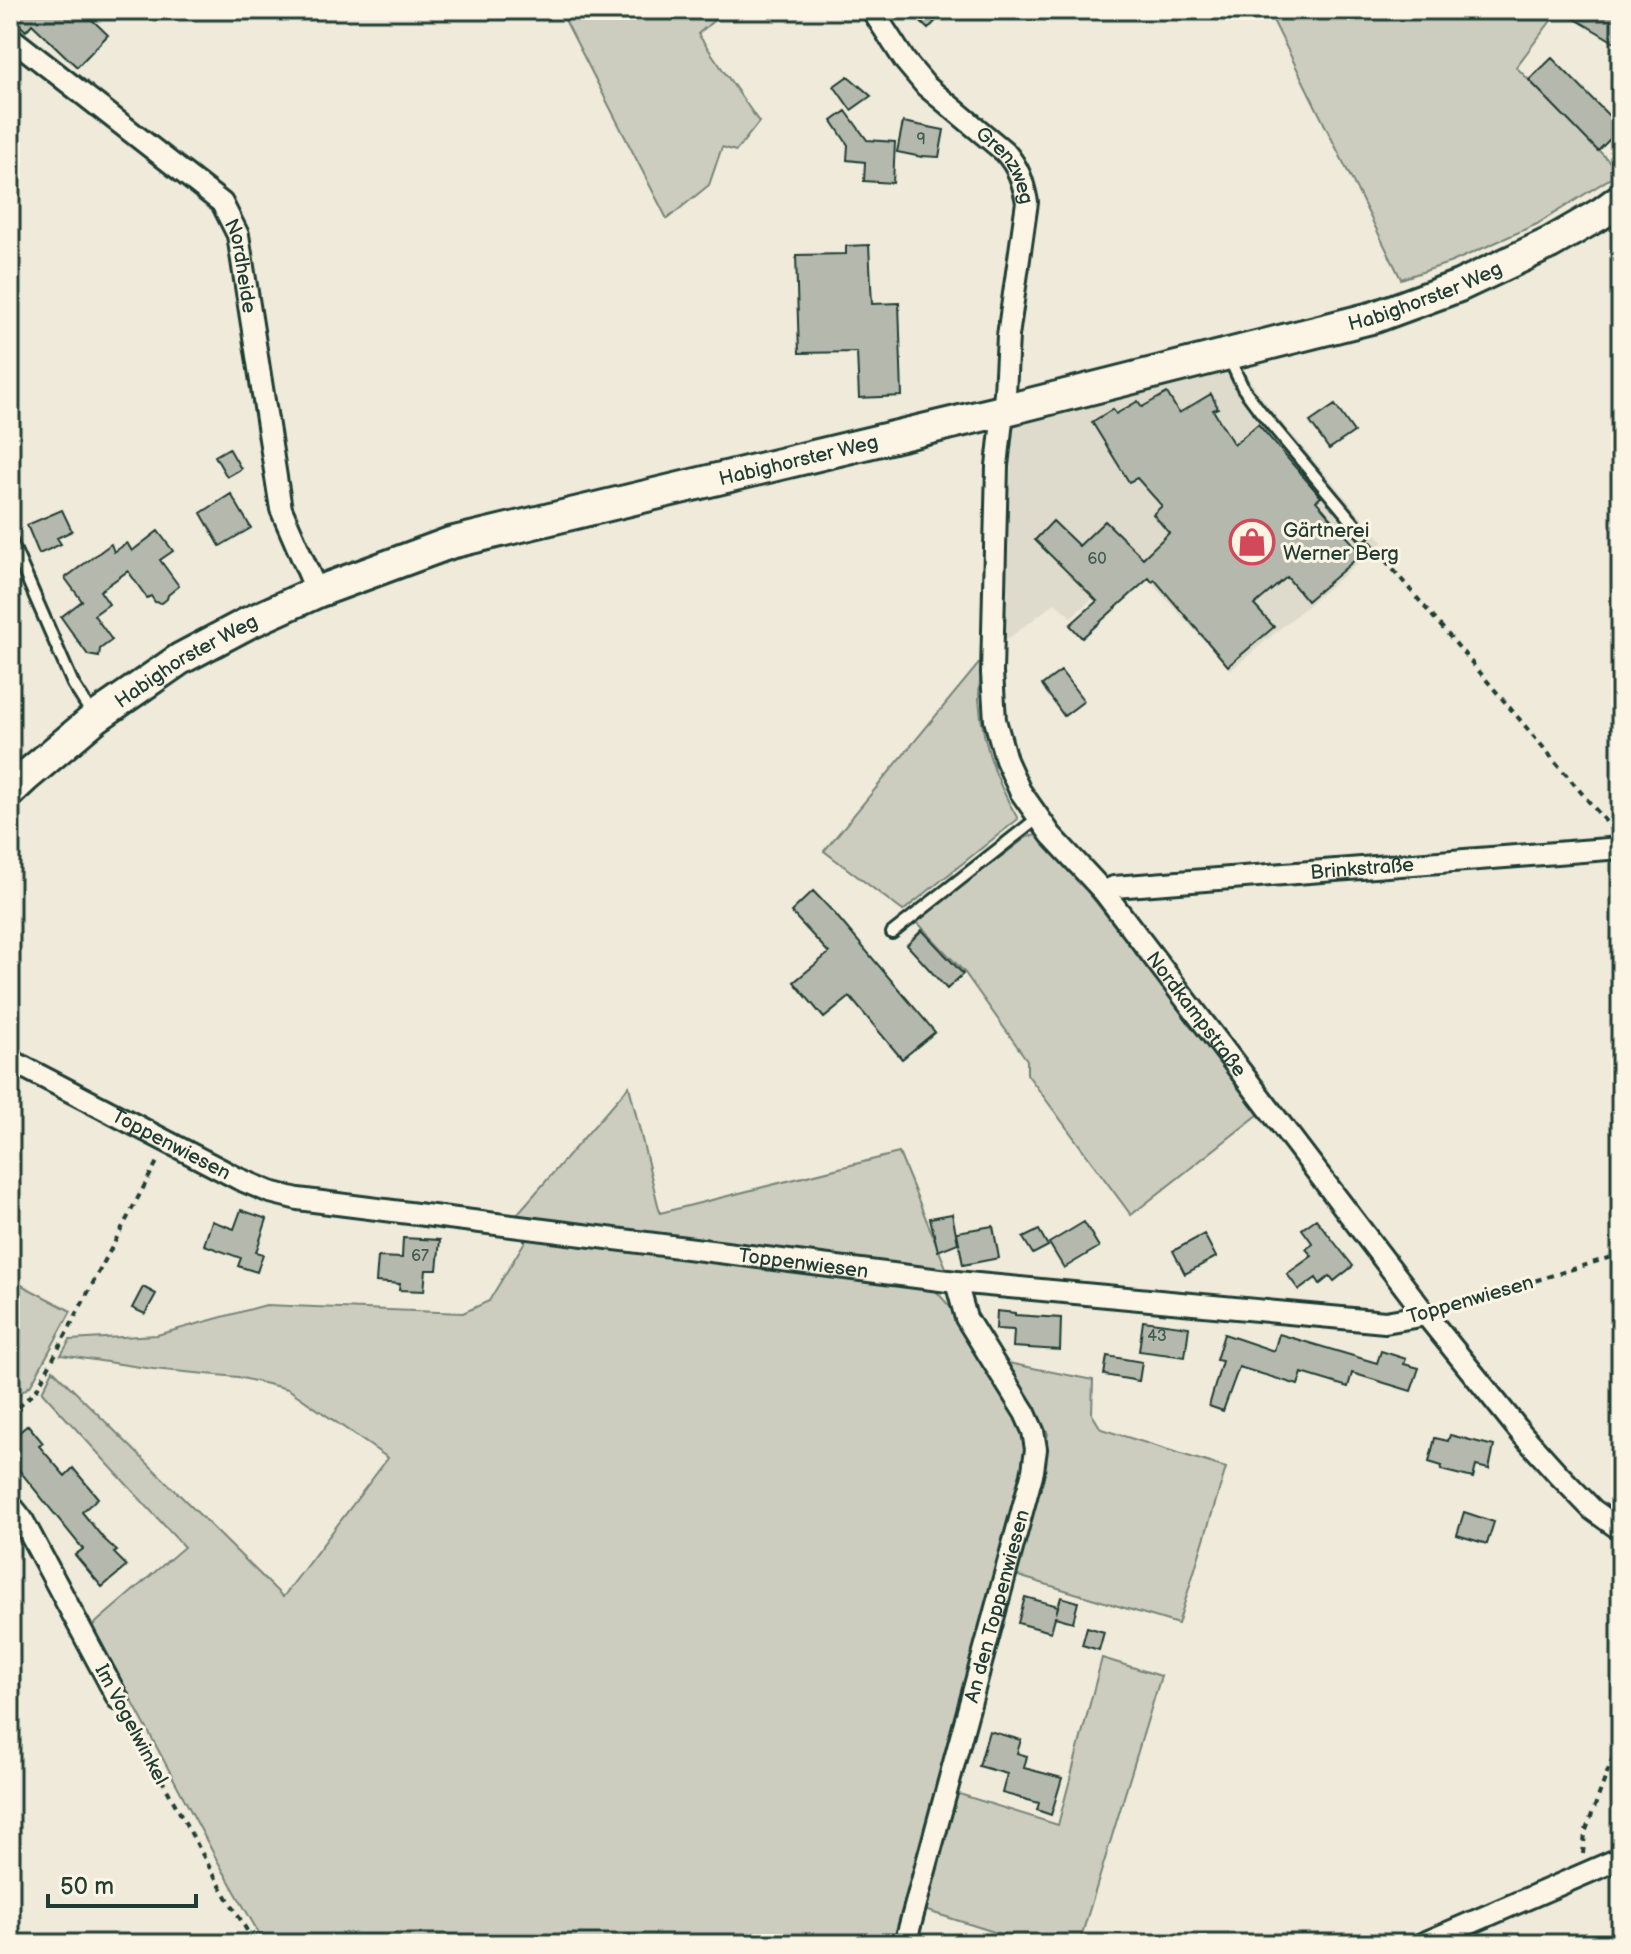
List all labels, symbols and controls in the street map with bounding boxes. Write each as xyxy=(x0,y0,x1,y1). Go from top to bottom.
street label: Grenzweg xyxy=(971,122,1038,206)
house number: 9 xyxy=(916,130,926,149)
street label: Nordheide xyxy=(219,215,261,315)
street label: Habighorster Weg xyxy=(1346,256,1506,336)
street label: Habighorster Weg xyxy=(717,430,881,491)
shop icon: Gärtnerei Werner Berg xyxy=(1228,518,1276,566)
place label: Gärtnerei Werner Berg xyxy=(1283,519,1399,566)
house number: 60 xyxy=(1087,550,1107,569)
street label: Habighorster Weg xyxy=(111,609,261,714)
street label: Brinkstraße xyxy=(1309,853,1415,885)
street label: Nordkampstraße xyxy=(1141,947,1251,1082)
street label: Toppenwiesen xyxy=(108,1104,234,1186)
street label: Toppenwiesen xyxy=(737,1244,870,1284)
house number: 67 xyxy=(411,1247,429,1266)
street label: Toppenwiesen xyxy=(1404,1270,1536,1329)
house number: 43 xyxy=(1147,1327,1167,1346)
street label: An den Toppenwiesen xyxy=(960,1507,1035,1706)
street label: Im Vogelwinkel xyxy=(89,1660,173,1789)
scale bar xyxy=(48,1858,196,1908)
text: 50 m xyxy=(60,1872,114,1901)

